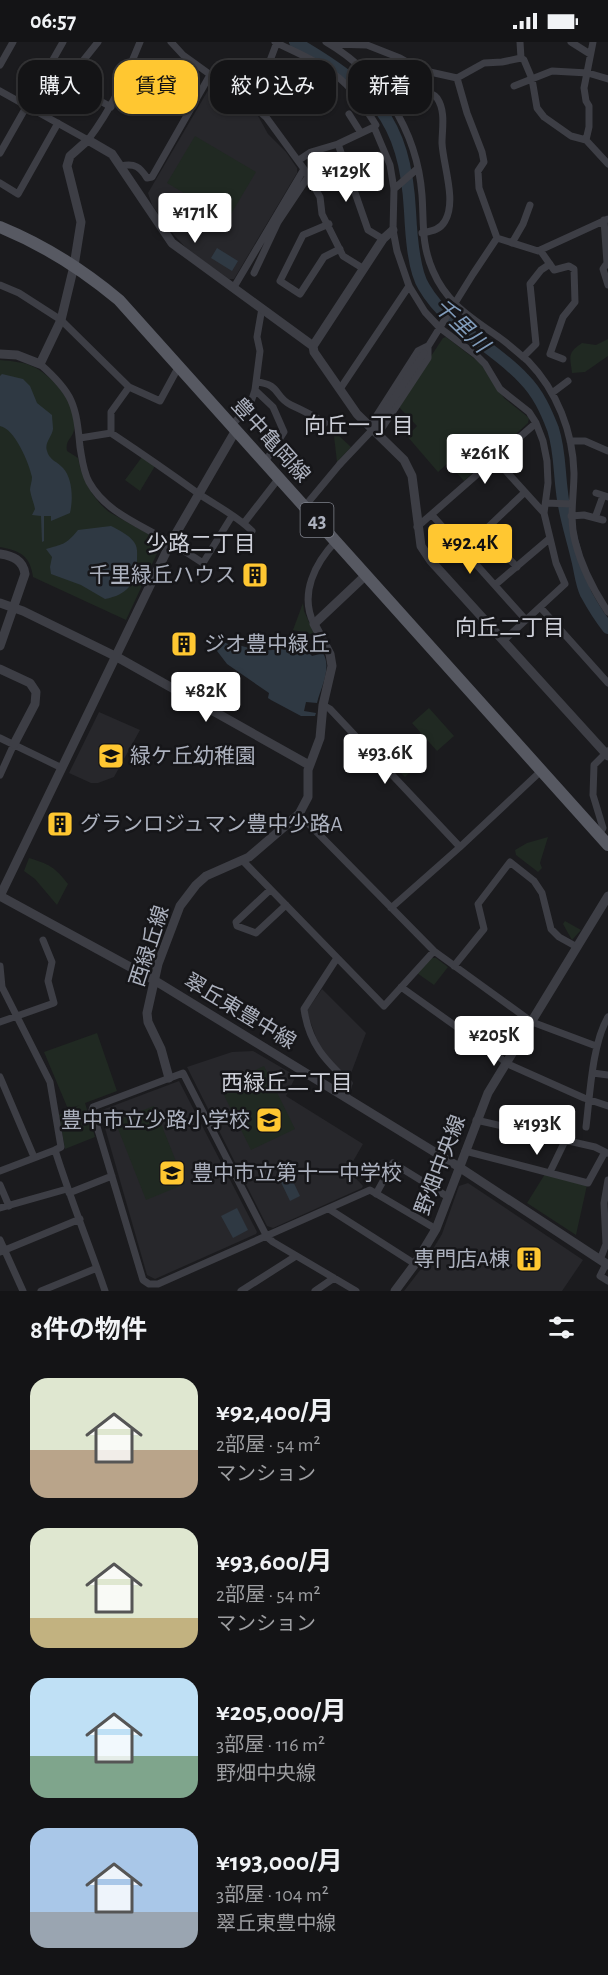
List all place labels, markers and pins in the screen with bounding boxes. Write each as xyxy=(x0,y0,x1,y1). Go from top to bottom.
pin: ¥129K xyxy=(304,152,388,203)
pin: ¥171K xyxy=(153,193,237,244)
pin: ¥261K xyxy=(443,434,527,485)
pin: ¥92.4K xyxy=(421,524,519,575)
building icon: 千里緑丘ハウス xyxy=(240,560,270,590)
place label: 千里緑丘ハウス xyxy=(89,564,236,586)
building icon: ジオ豊中緑丘 xyxy=(169,629,199,659)
place label: ジオ豊中緑丘 xyxy=(204,633,330,655)
pin: ¥82K xyxy=(170,672,242,723)
pin: ¥93.6K xyxy=(336,734,434,785)
school or university icon: 緑ケ丘幼稚園 xyxy=(96,741,126,771)
place label: 緑ケ丘幼稚園 xyxy=(130,745,256,767)
building icon: グランロジュマン豊中少路A xyxy=(45,809,75,839)
place label: グランロジュマン豊中少路A xyxy=(80,813,343,835)
pin: ¥205K xyxy=(452,1016,536,1067)
school or university icon: 豊中市立少路小学校 xyxy=(254,1105,284,1135)
pin: ¥193K xyxy=(495,1105,579,1156)
place label: 豊中市立少路小学校 xyxy=(61,1109,250,1131)
school or university icon: 豊中市立第十一中学校 xyxy=(157,1158,187,1188)
place label: 豊中市立第十一中学校 xyxy=(192,1162,402,1184)
building icon: 専門店A棟 xyxy=(514,1244,544,1274)
place label: 専門店A棟 xyxy=(414,1248,510,1270)

